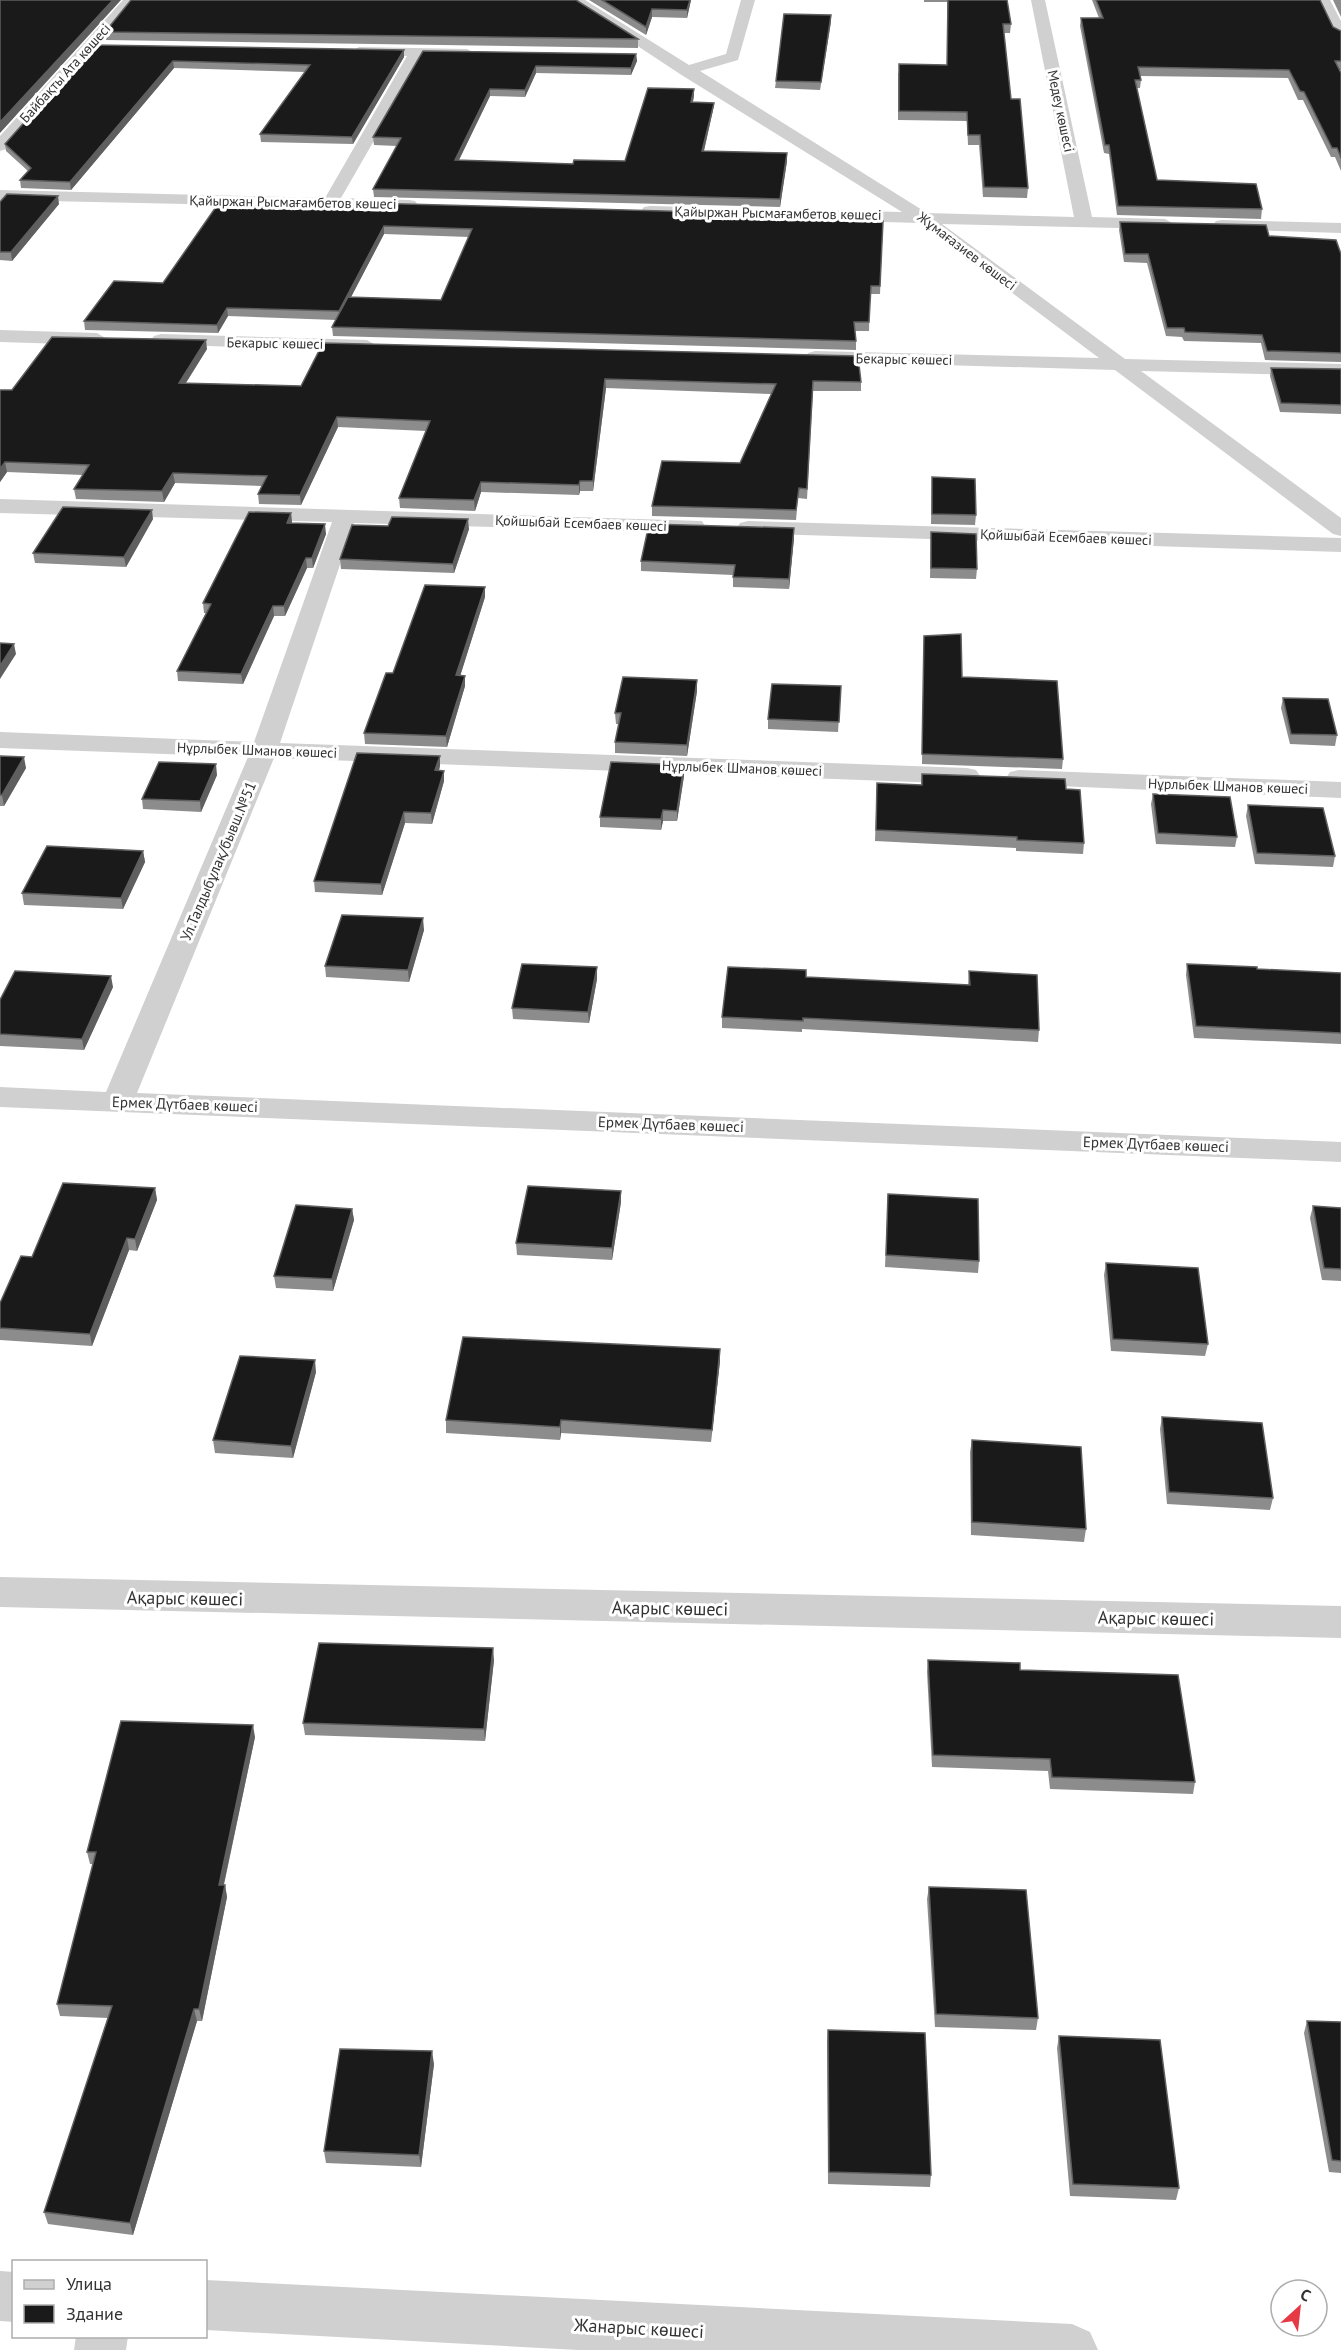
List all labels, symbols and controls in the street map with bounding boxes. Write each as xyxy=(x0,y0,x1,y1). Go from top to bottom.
street label: Байбақты Ата көшесі xyxy=(16,20,114,126)
street label: Медеу көшесі xyxy=(1044,68,1078,154)
street label: Қайыржан Рысмағамбетов көшесі xyxy=(189,191,397,213)
street label: Қайыржан Рысмағамбетов көшесі xyxy=(674,202,882,224)
street label: Жұмағазиев көшесі xyxy=(913,207,1020,294)
street label: Бекарыс көшесі xyxy=(227,333,323,353)
street label: Бекарыс көшесі xyxy=(856,349,952,369)
street label: Қойшыбай Есембаев көшесі xyxy=(495,511,667,535)
street label: Қойшыбай Есембаев көшесі xyxy=(980,525,1152,549)
street label: Нұрлыбек Шманов көшесі xyxy=(177,738,337,762)
street label: Нұрлыбек Шманов көшесі xyxy=(662,756,822,780)
street label: Нұрлыбек Шманов көшесі xyxy=(1148,774,1308,798)
street label: Ул.Талдыбұлақ/бывш.№51 xyxy=(176,778,260,944)
street label: Ермек Дүтбаев көшесi xyxy=(112,1092,258,1116)
street label: Ермек Дүтбаев көшесi xyxy=(598,1112,744,1136)
street label: Ермек Дүтбаев көшесi xyxy=(1083,1132,1229,1156)
street label: Ақарыс көшесi xyxy=(127,1585,243,1611)
street label: Ақарыс көшесi xyxy=(612,1595,728,1621)
street label: Ақарыс көшесi xyxy=(1098,1605,1214,1631)
legend xyxy=(12,2260,207,2338)
text: Улица xyxy=(66,2272,112,2295)
north arrow xyxy=(1269,2278,1329,2338)
text: С xyxy=(1297,2284,1314,2306)
text: Здание xyxy=(66,2302,123,2325)
street label: Жанарыс көшесі xyxy=(573,2313,704,2343)

